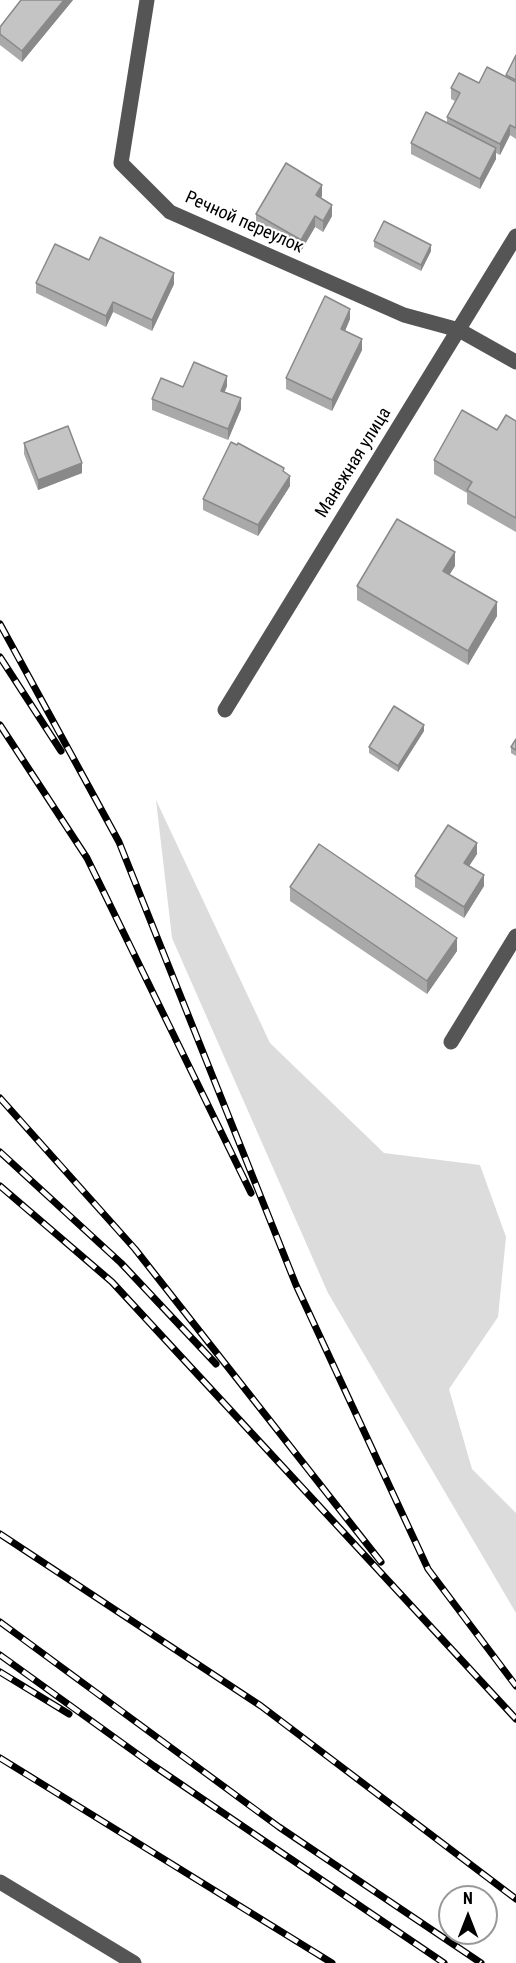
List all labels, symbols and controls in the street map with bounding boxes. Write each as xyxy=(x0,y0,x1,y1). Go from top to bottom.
street label: Речной переулок xyxy=(181,187,307,259)
street label: Манежная улица xyxy=(311,404,397,522)
north arrow xyxy=(438,1885,498,1945)
text: N xyxy=(463,1889,473,1908)

